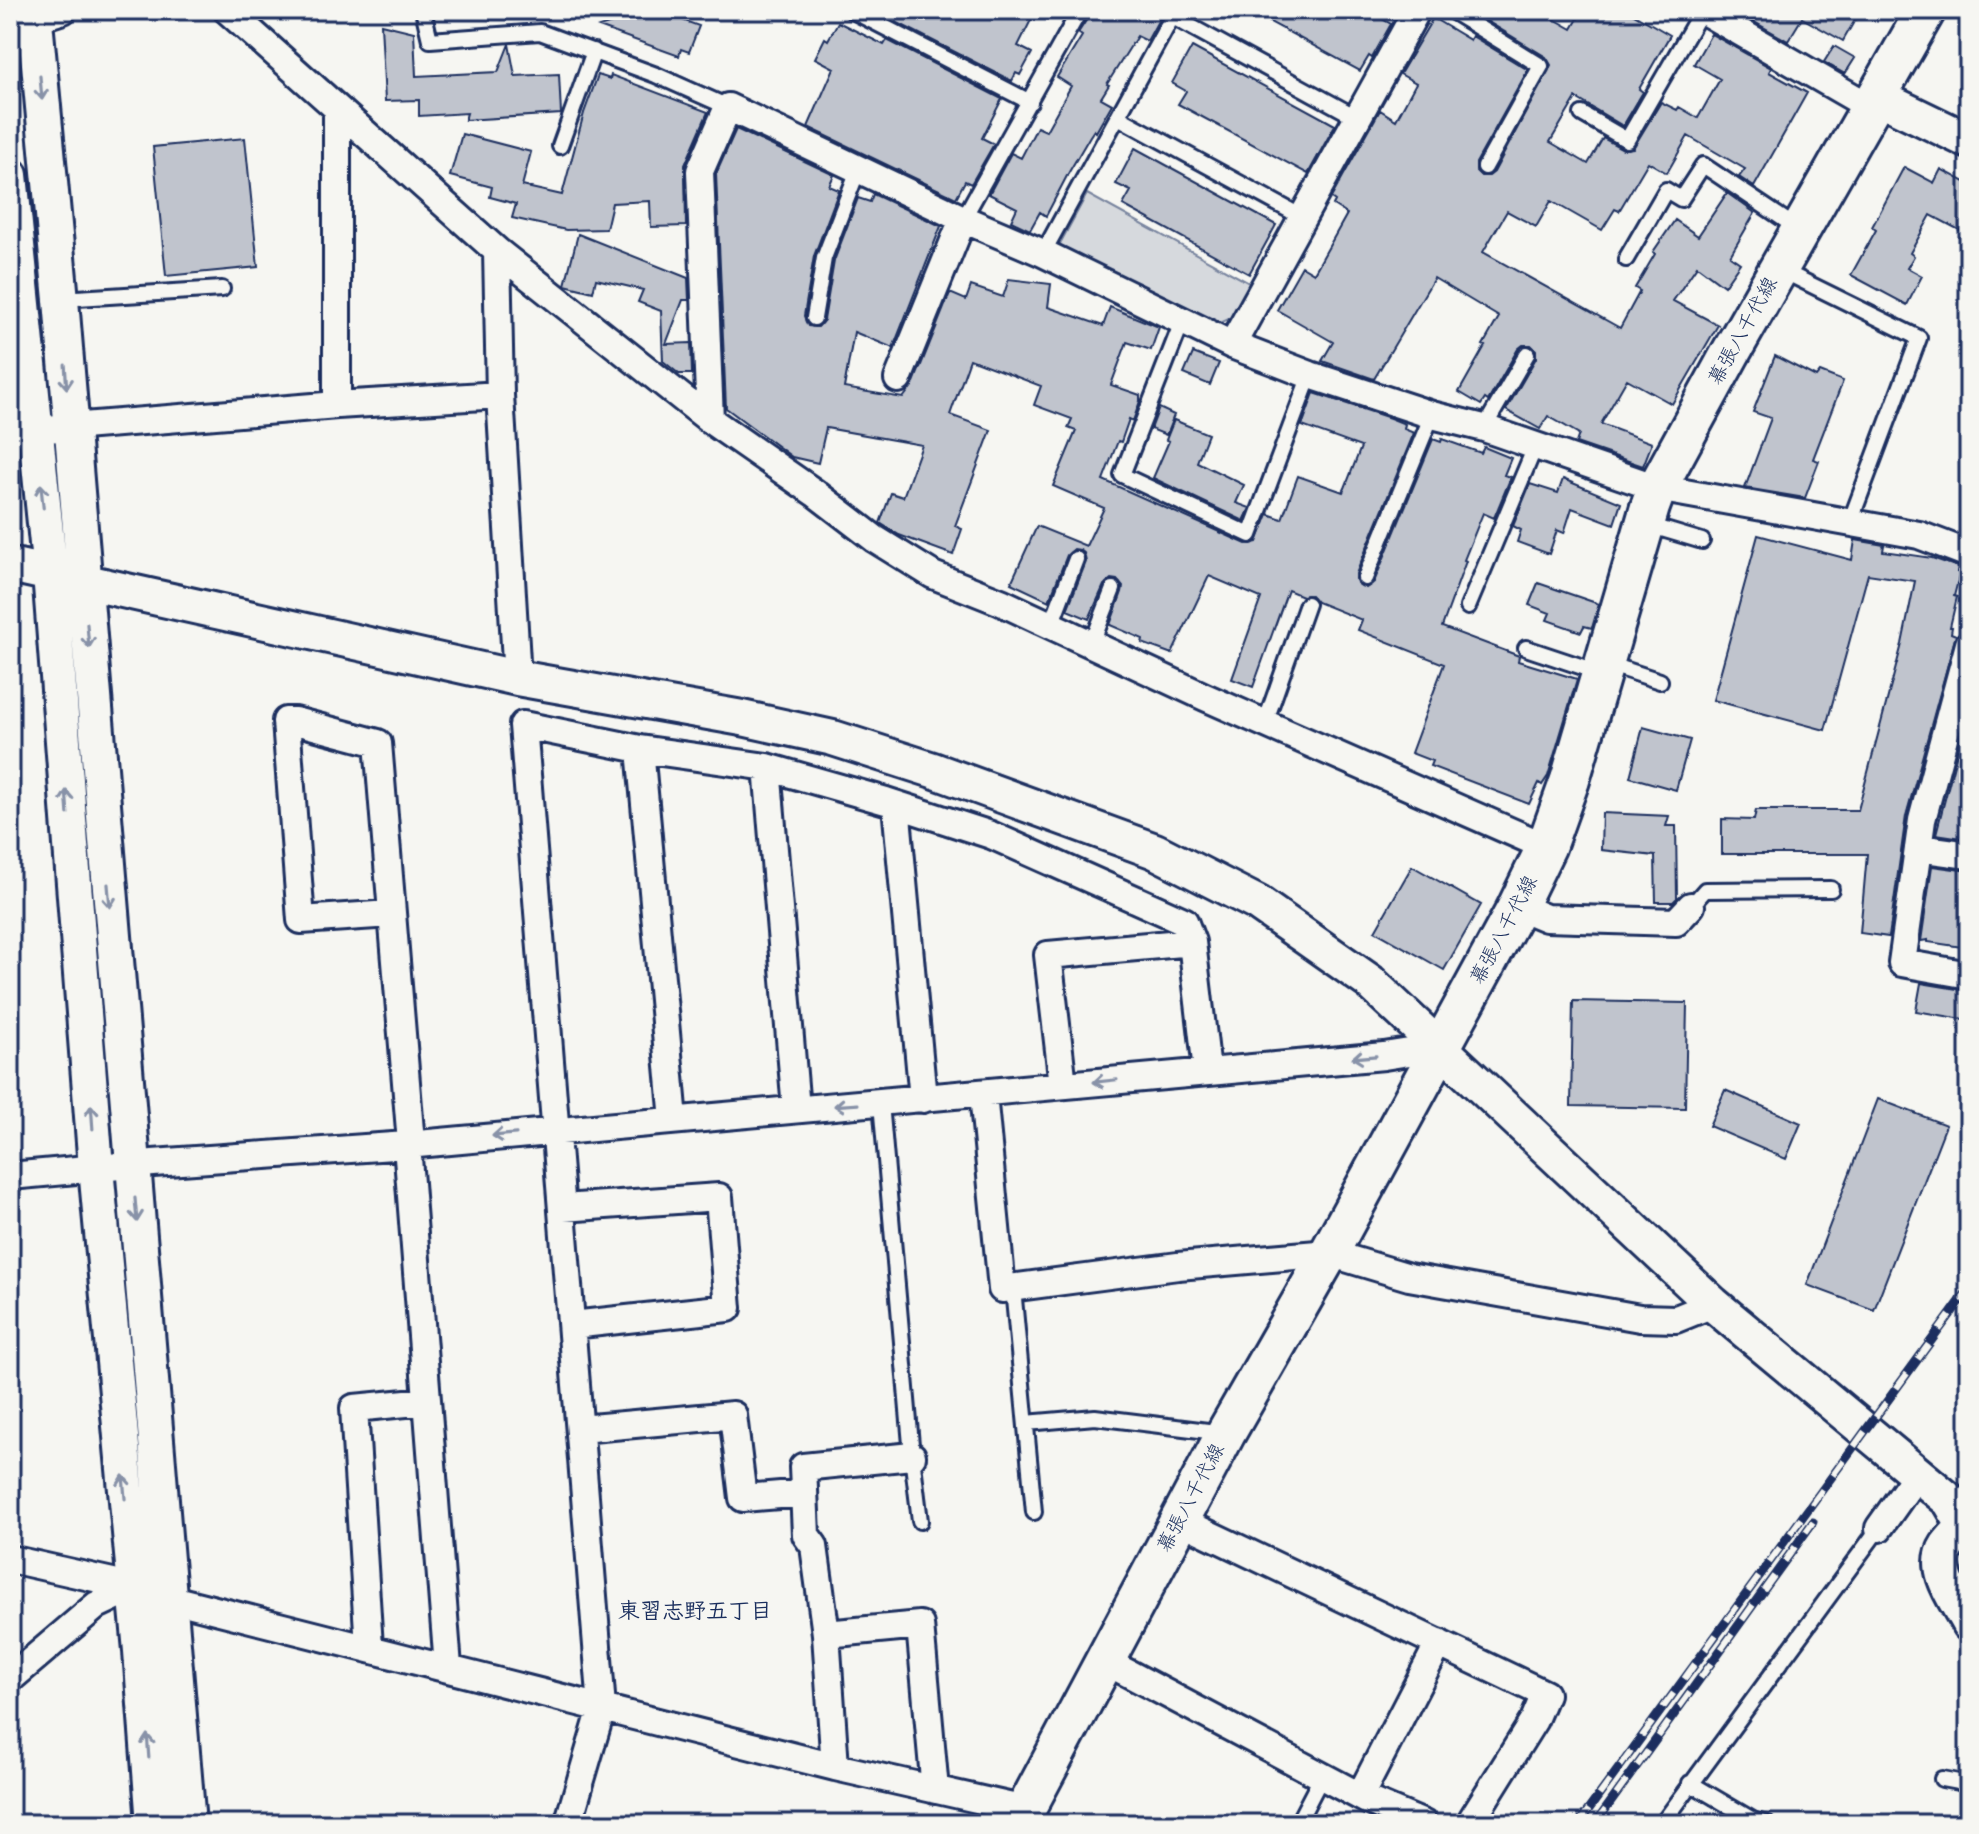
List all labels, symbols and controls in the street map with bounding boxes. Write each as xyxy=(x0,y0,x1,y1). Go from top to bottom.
one-way arrow xyxy=(34,74,49,101)
street label: 幕張八千代線 xyxy=(1703,273,1783,389)
one-way arrow xyxy=(59,363,74,390)
one-way arrow xyxy=(34,483,49,510)
one-way arrow xyxy=(81,623,96,649)
one-way arrow xyxy=(60,789,75,816)
street label: 幕張八千代線 xyxy=(1465,871,1543,989)
one-way arrow xyxy=(102,882,117,909)
one-way arrow xyxy=(1351,1050,1378,1065)
one-way arrow xyxy=(1092,1074,1119,1089)
one-way arrow xyxy=(833,1098,860,1113)
one-way arrow xyxy=(84,1104,99,1131)
one-way arrow xyxy=(491,1128,518,1143)
one-way arrow xyxy=(128,1197,143,1223)
street label: 幕張八千代線 xyxy=(1152,1439,1230,1557)
one-way arrow xyxy=(116,1474,131,1501)
district label: 東習志野五丁目 xyxy=(618,1598,772,1625)
one-way arrow xyxy=(140,1733,155,1760)

